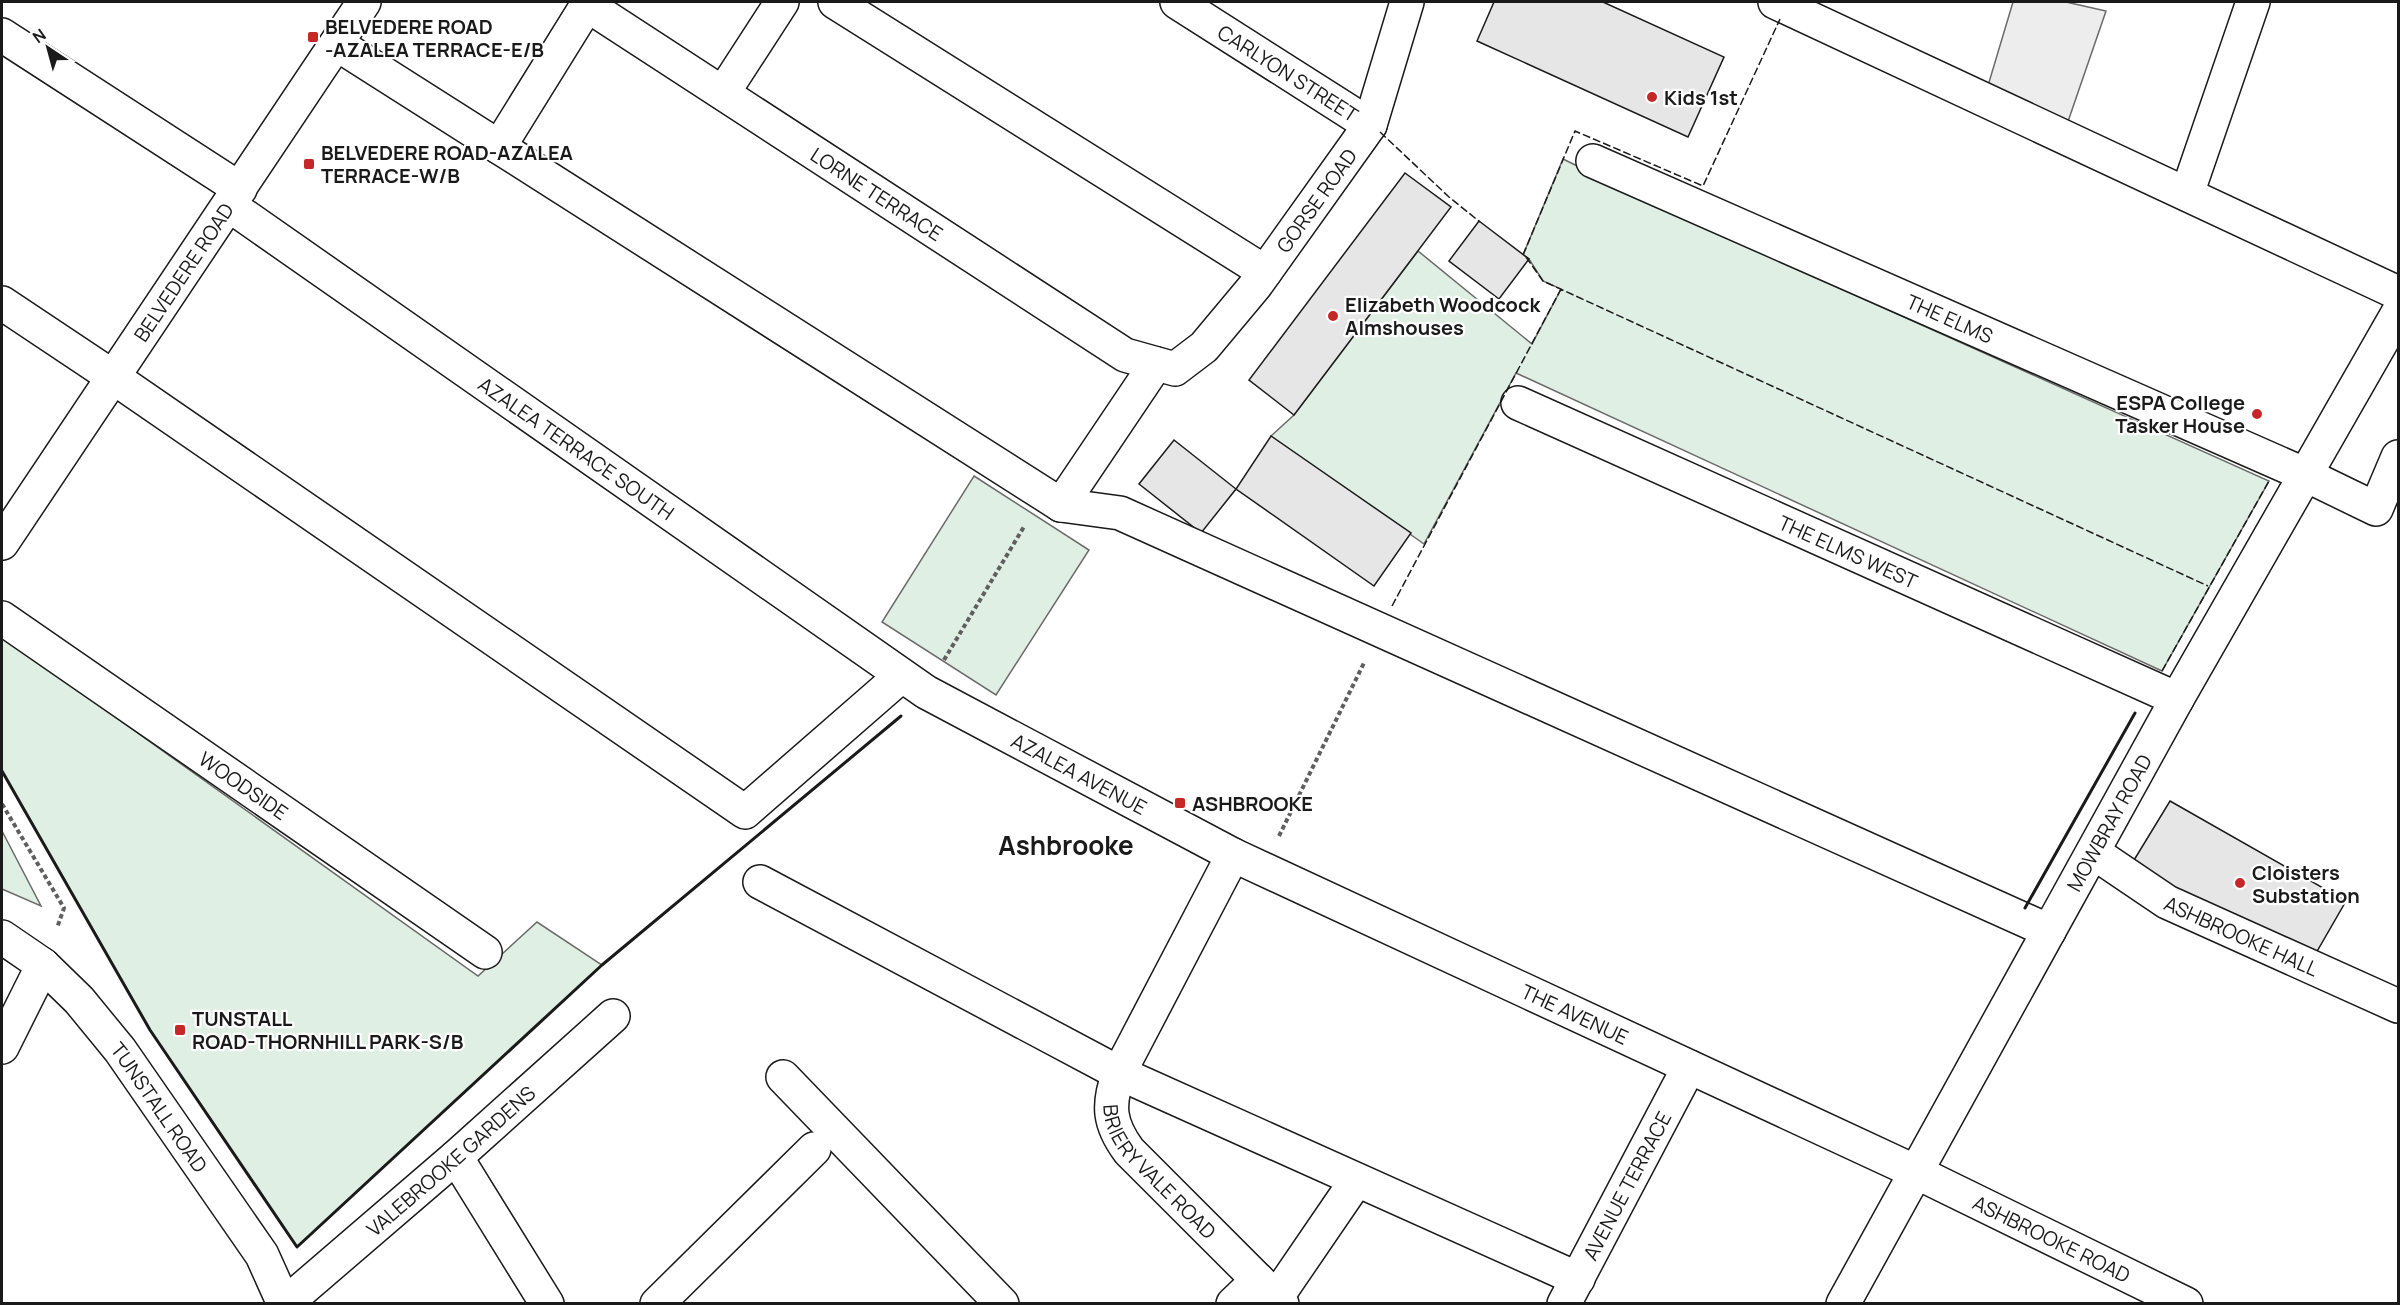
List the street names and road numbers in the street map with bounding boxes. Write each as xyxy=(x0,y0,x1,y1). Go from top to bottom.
street label: CARLYON STREET xyxy=(1213,18,1364,128)
street label: LORNE TERRACE xyxy=(806,141,948,247)
street label: GORSE ROAD xyxy=(1270,143,1363,258)
street label: BELVEDERE ROAD xyxy=(127,197,239,347)
street label: THE ELMS xyxy=(1902,287,1997,349)
street label: AZALEA TERRACE SOUTH xyxy=(473,370,680,526)
street label: THE ELMS WEST xyxy=(1774,508,1922,594)
street label: AZALEA AVENUE xyxy=(1007,726,1152,821)
street label: WOODSIDE xyxy=(194,745,294,825)
street label: MOWBRAY ROAD xyxy=(2060,749,2158,896)
street label: ASHBROOKE HALL xyxy=(2160,889,2323,982)
street label: THE AVENUE xyxy=(1517,977,1633,1050)
street label: TUNSTALL ROAD xyxy=(105,1036,214,1177)
street label: VALEBROOKE GARDENS xyxy=(360,1079,541,1242)
street label: BRIERY VALE ROAD xyxy=(1098,1104,1222,1244)
street label: AVENUE TERRACE xyxy=(1576,1106,1677,1265)
street label: ASHBROOKE ROAD xyxy=(1968,1188,2135,1288)

